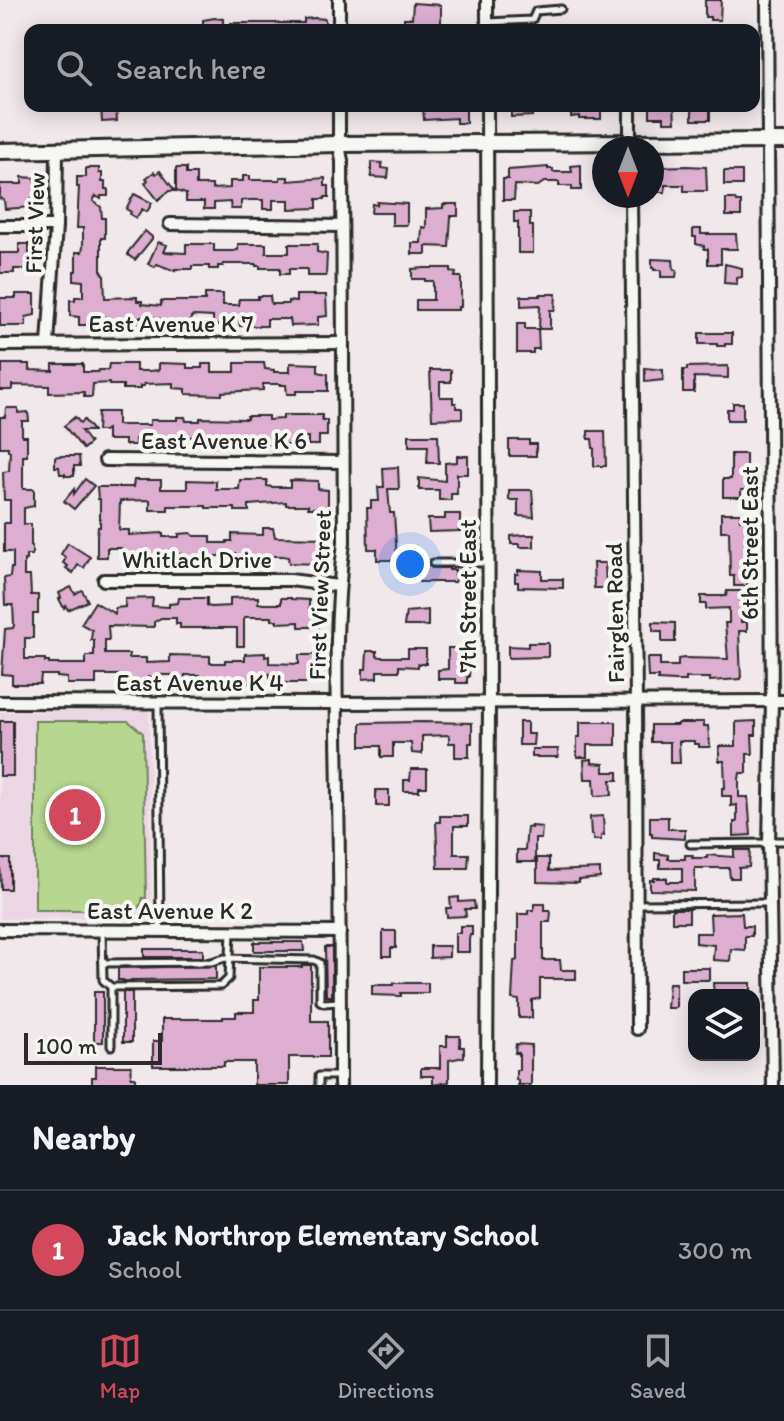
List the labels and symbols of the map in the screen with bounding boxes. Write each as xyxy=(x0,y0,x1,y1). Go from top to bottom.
north arrow xyxy=(592,136,664,208)
street label: First View xyxy=(18,172,51,274)
street label: East Avenue K 7 xyxy=(88,309,254,338)
street label: East Avenue K 6 xyxy=(141,426,307,455)
street label: 6th Street East xyxy=(735,466,764,620)
street label: First View Street xyxy=(302,509,337,681)
street label: 7th Street East xyxy=(453,519,482,673)
street label: Fairglen Road xyxy=(599,542,630,683)
your location xyxy=(390,544,430,584)
street label: Whitlach Drive xyxy=(122,545,272,574)
street label: East Avenue K 4 xyxy=(116,668,284,697)
pin: 1 xyxy=(49,785,101,845)
street label: East Avenue K 2 xyxy=(87,896,253,925)
scale bar xyxy=(24,1029,162,1065)

